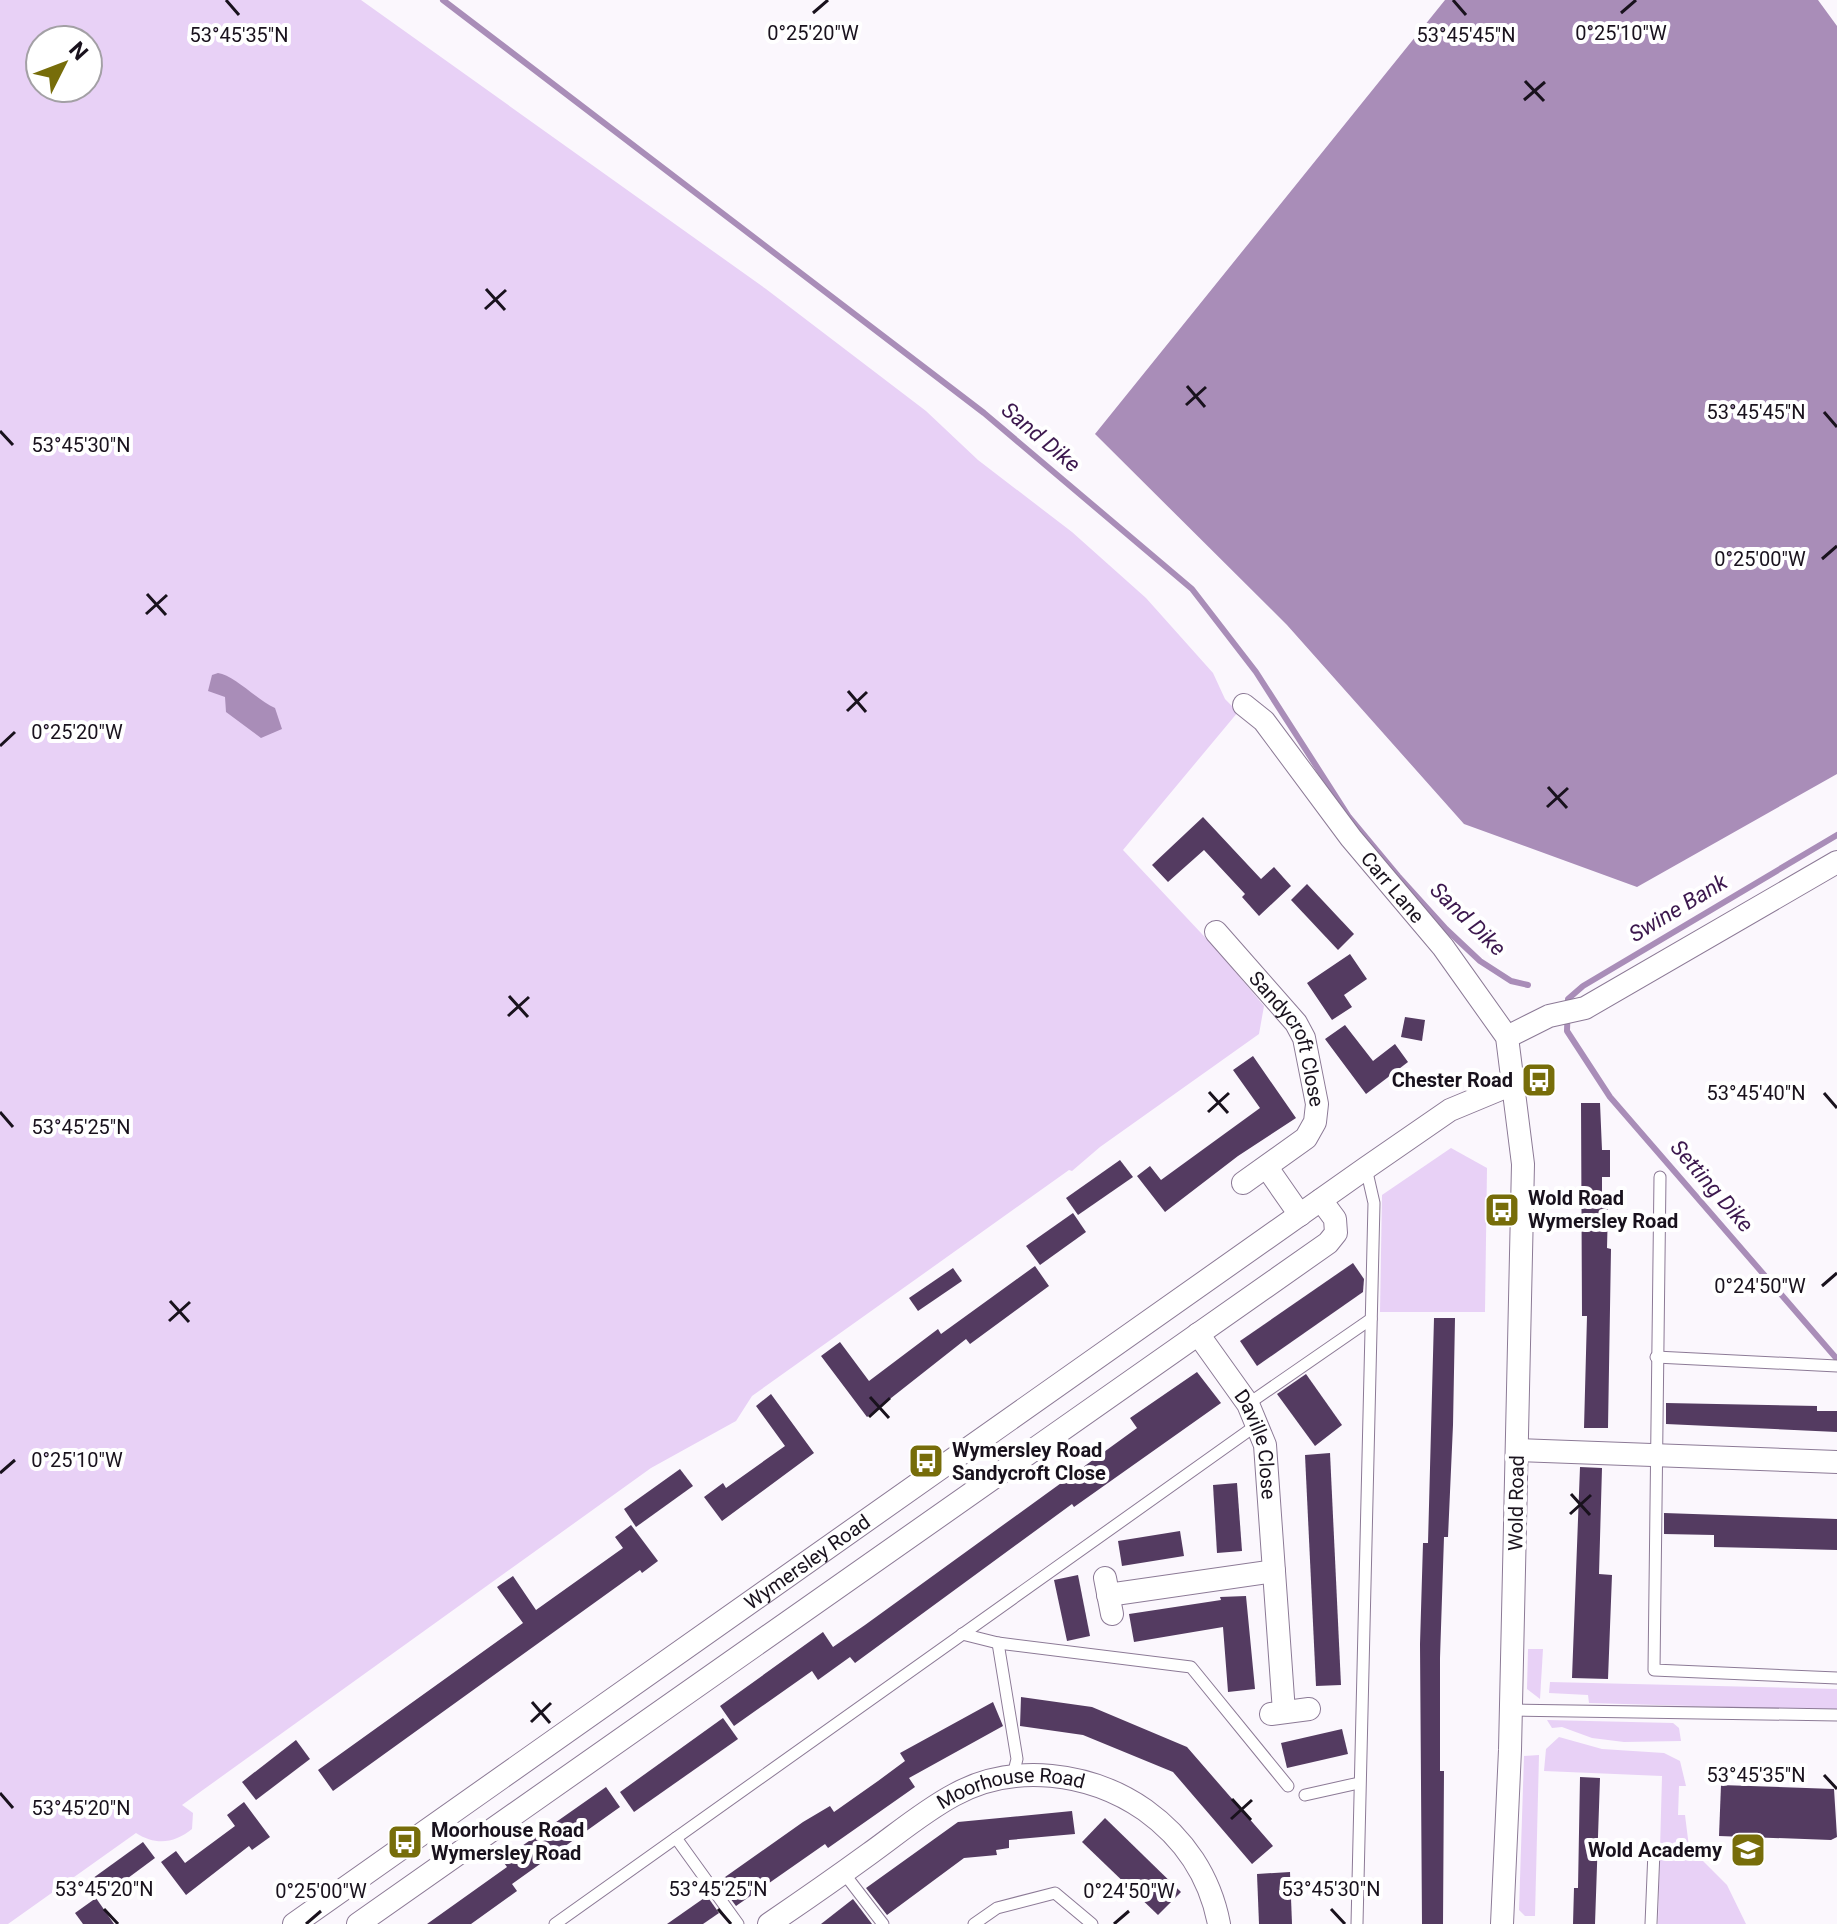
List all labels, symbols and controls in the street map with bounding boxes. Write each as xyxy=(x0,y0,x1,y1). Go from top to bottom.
text: 0°25'20"W xyxy=(767,21,859,45)
text: 0°25'10"W xyxy=(1575,21,1667,45)
text: 53°45'35"N xyxy=(189,23,289,47)
text: 53°45'45"N xyxy=(1416,23,1516,47)
north arrow xyxy=(24,24,104,104)
text: N xyxy=(64,37,93,65)
water label: Sand Dike xyxy=(997,397,1085,477)
text: 53°45'45"N xyxy=(1706,400,1806,424)
text: 53°45'30"N xyxy=(31,433,131,457)
text: 0°25'00"W xyxy=(1714,547,1806,571)
text: 0°25'20"W xyxy=(31,720,123,744)
street label: Carr Lane xyxy=(1356,847,1429,928)
water label: Swine Bank xyxy=(1624,868,1733,947)
water label: Sand Dike xyxy=(1425,877,1511,961)
street label: Sandycroft Close xyxy=(1244,966,1329,1109)
bus stop icon: Chester Road xyxy=(1520,1061,1558,1099)
place label: Chester Road xyxy=(1392,1068,1513,1092)
text: 53°45'40"N xyxy=(1706,1081,1806,1105)
text: 53°45'25"N xyxy=(31,1115,131,1139)
water label: Setting Dike xyxy=(1665,1135,1759,1237)
place label: Wold Road Wymersley Road xyxy=(1528,1186,1678,1233)
bus stop icon: Wold Road Wymersley Road xyxy=(1483,1191,1521,1229)
text: 0°24'50"W xyxy=(1714,1274,1806,1298)
street label: Daville Close xyxy=(1230,1385,1281,1500)
place label: Wymersley Road Sandycroft Close xyxy=(952,1438,1106,1485)
bus stop icon: Wymersley Road Sandycroft Close xyxy=(907,1442,945,1480)
text: 0°25'10"W xyxy=(31,1448,123,1472)
street label: Wold Road xyxy=(1503,1455,1529,1551)
street label: Wymersley Road xyxy=(740,1510,875,1615)
street label: Moorhouse Road xyxy=(933,1763,1087,1814)
text: 53°45'35"N xyxy=(1706,1763,1806,1787)
text: 53°45'20"N xyxy=(31,1796,131,1820)
place label: Moorhouse Road Wymersley Road xyxy=(431,1818,584,1865)
bus stop icon: Moorhouse Road Wymersley Road xyxy=(386,1823,424,1861)
school or university icon: Wold Academy xyxy=(1729,1831,1767,1869)
place label: Wold Academy xyxy=(1588,1838,1723,1862)
text: 53°45'20"N xyxy=(54,1877,154,1901)
text: 53°45'25"N xyxy=(668,1877,768,1901)
text: 53°45'30"N xyxy=(1281,1877,1381,1901)
text: 0°25'00"W xyxy=(275,1879,367,1903)
text: 0°24'50"W xyxy=(1083,1879,1175,1903)

